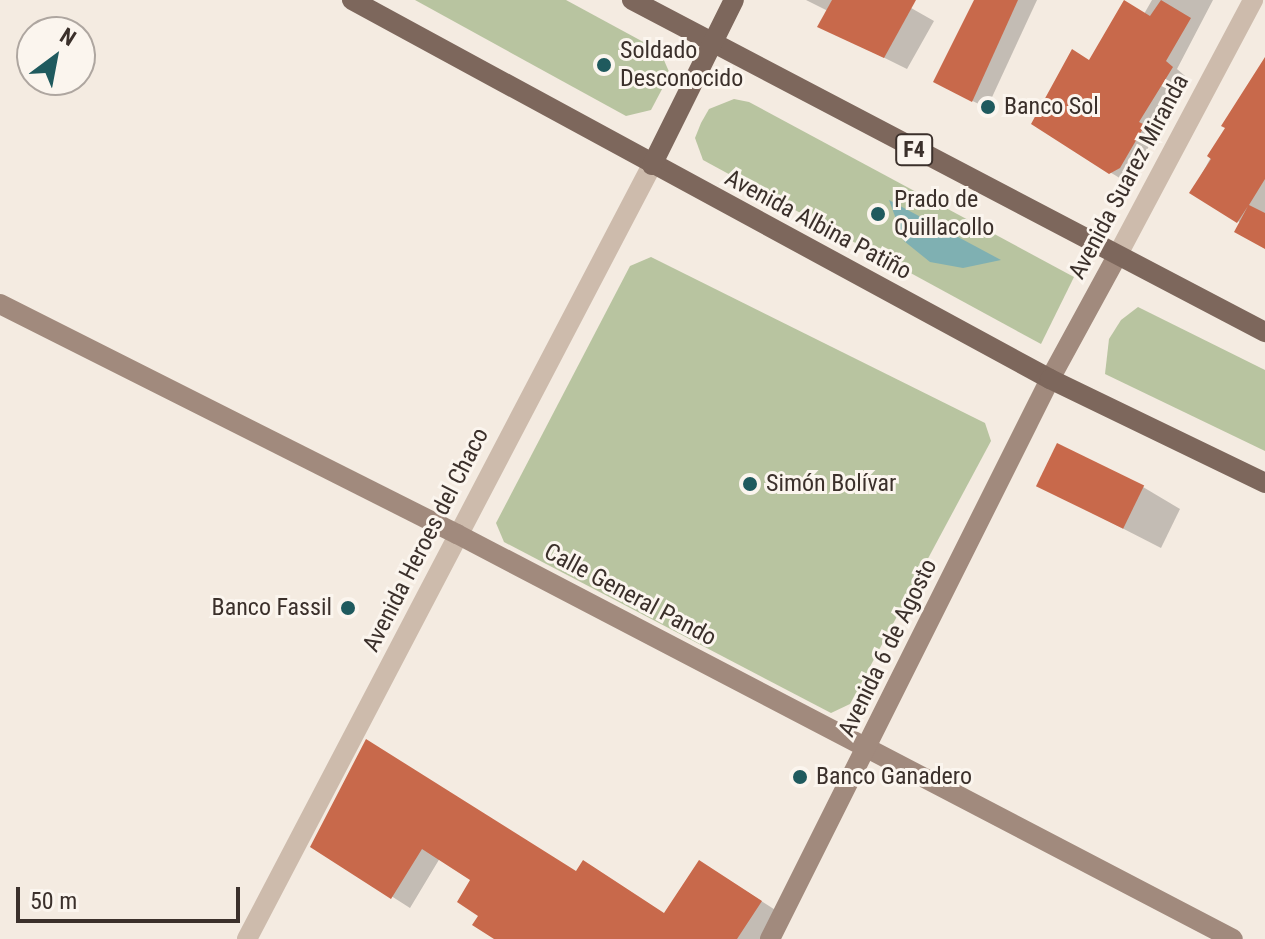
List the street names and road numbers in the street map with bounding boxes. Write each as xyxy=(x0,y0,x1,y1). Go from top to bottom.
street label: Avenida Suarez Miranda xyxy=(1063,70,1195,284)
road number: F4 xyxy=(894,132,934,168)
street label: Avenida Albina Patiño xyxy=(720,164,916,286)
street label: Avenida Heroes del Chaco xyxy=(357,423,495,657)
street label: Calle General Pando xyxy=(539,538,721,652)
street label: Avenida 6 de Agosto xyxy=(832,554,944,742)

